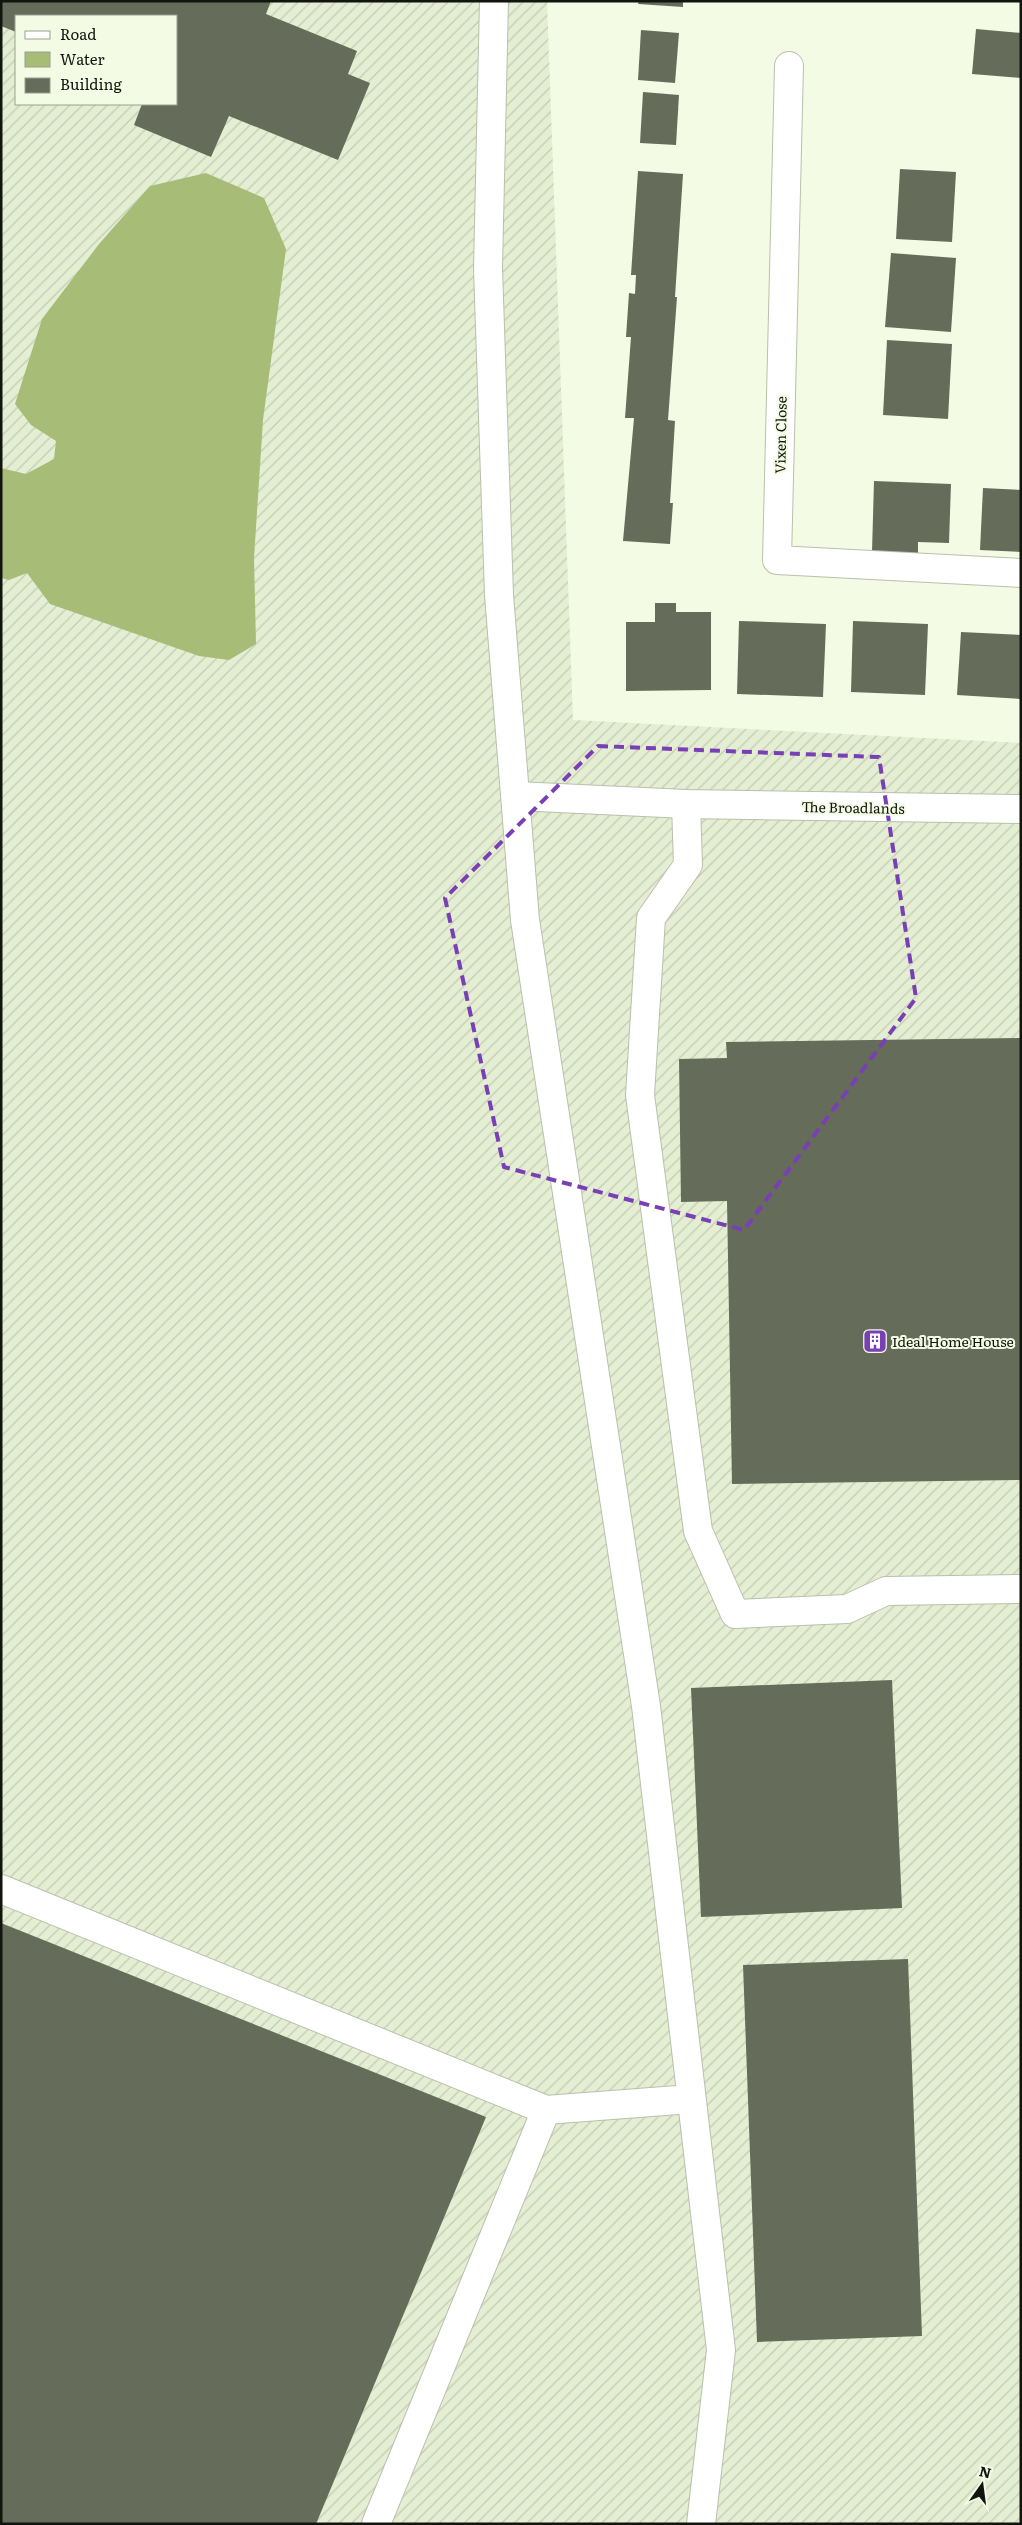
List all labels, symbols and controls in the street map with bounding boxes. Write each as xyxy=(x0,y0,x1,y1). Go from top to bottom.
legend xyxy=(15,15,178,105)
text: Road xyxy=(60,22,96,45)
text: Water xyxy=(60,47,105,70)
text: Building xyxy=(60,72,122,95)
street label: Vixen Close xyxy=(769,396,791,474)
street label: The Broadlands xyxy=(801,796,905,818)
building icon: Ideal Home House xyxy=(862,1328,888,1354)
place label: Ideal Home House xyxy=(892,1331,1014,1351)
north arrow xyxy=(957,2460,1007,2510)
text: N xyxy=(977,2460,994,2483)

